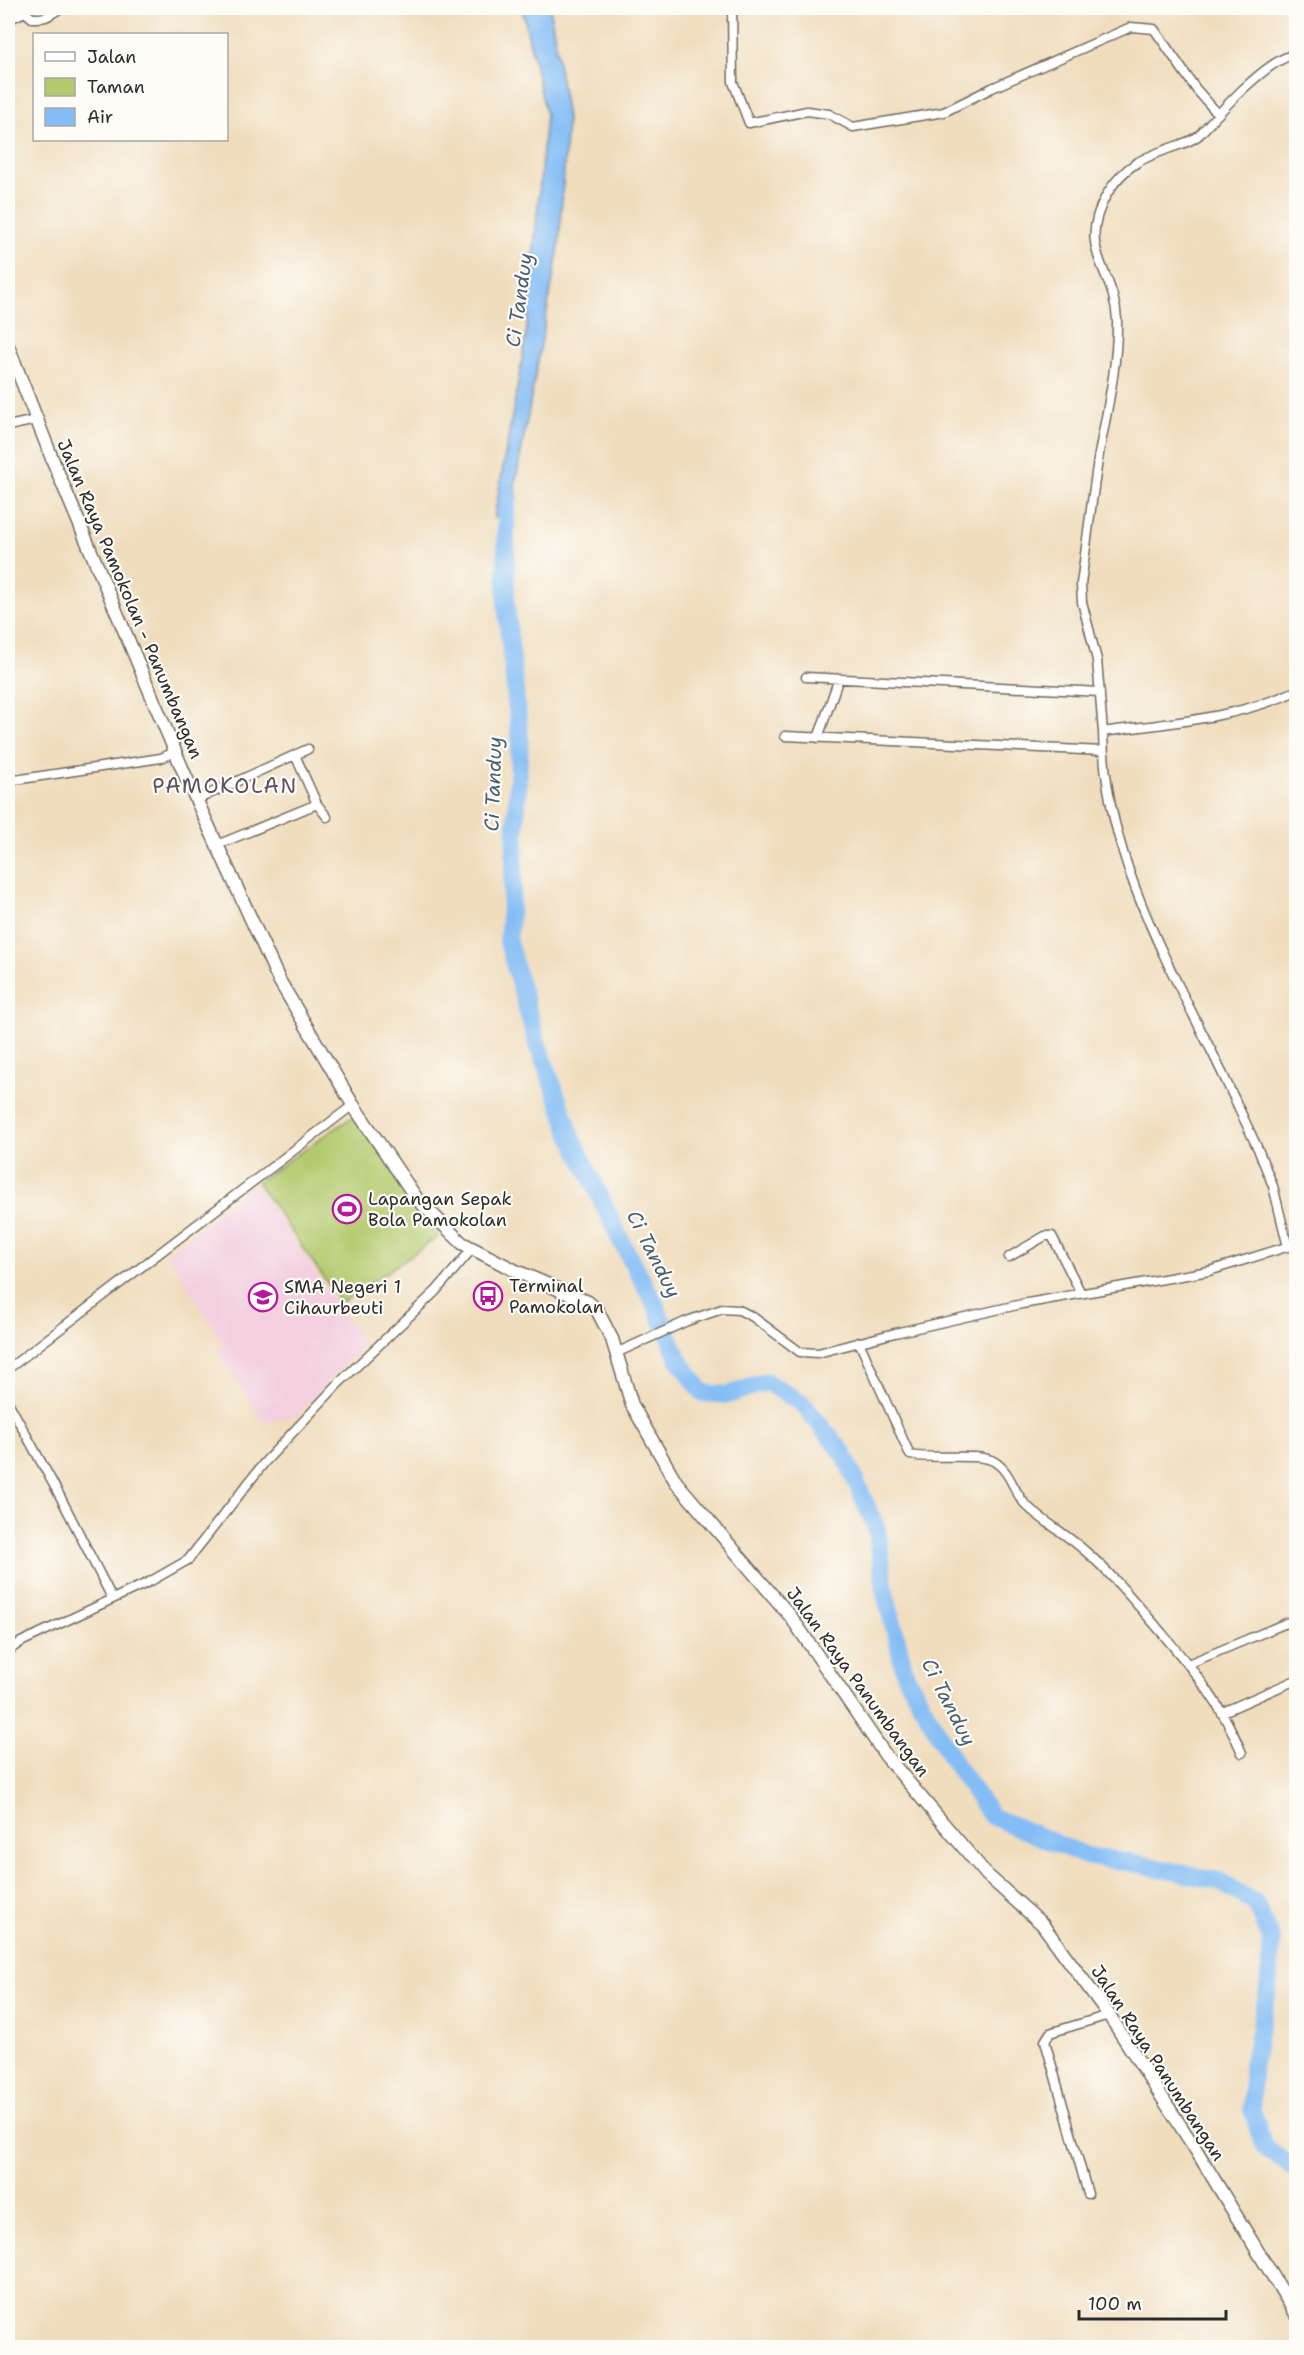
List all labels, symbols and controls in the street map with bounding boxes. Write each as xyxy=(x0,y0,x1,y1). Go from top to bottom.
legend xyxy=(33,33,228,141)
text: Jalan xyxy=(87,45,136,69)
text: Taman xyxy=(87,75,145,99)
text: Air xyxy=(87,105,113,129)
water label: Ci Tanduy xyxy=(500,251,538,349)
street label: Jalan Raya Pamokolan - Panumbangan xyxy=(52,436,208,762)
water label: Ci Tanduy xyxy=(478,736,508,832)
district label: PAMOKOLAN xyxy=(152,772,298,800)
place label: Lapangan Sepak Bola Pamokolan xyxy=(368,1187,512,1232)
sports icon: Lapangan Sepak Bola Pamokolan xyxy=(331,1193,363,1225)
water label: Ci Tanduy xyxy=(621,1206,687,1302)
place label: Terminal Pamokolan xyxy=(509,1274,604,1319)
place label: SMA Negeri 1 Cihaurbeuti xyxy=(284,1275,401,1320)
bus stop icon: Terminal Pamokolan xyxy=(472,1280,504,1312)
school or university icon: SMA Negeri 1 Cihaurbeuti xyxy=(247,1281,279,1313)
street label: Jalan Raya Panumbangan xyxy=(781,1582,935,1782)
water label: Ci Tanduy xyxy=(916,1654,982,1750)
street label: Jalan Raya Panumbangan xyxy=(1086,1960,1230,2166)
scale bar xyxy=(1079,2283,1226,2321)
text: 100 m xyxy=(1088,2292,1142,2316)

